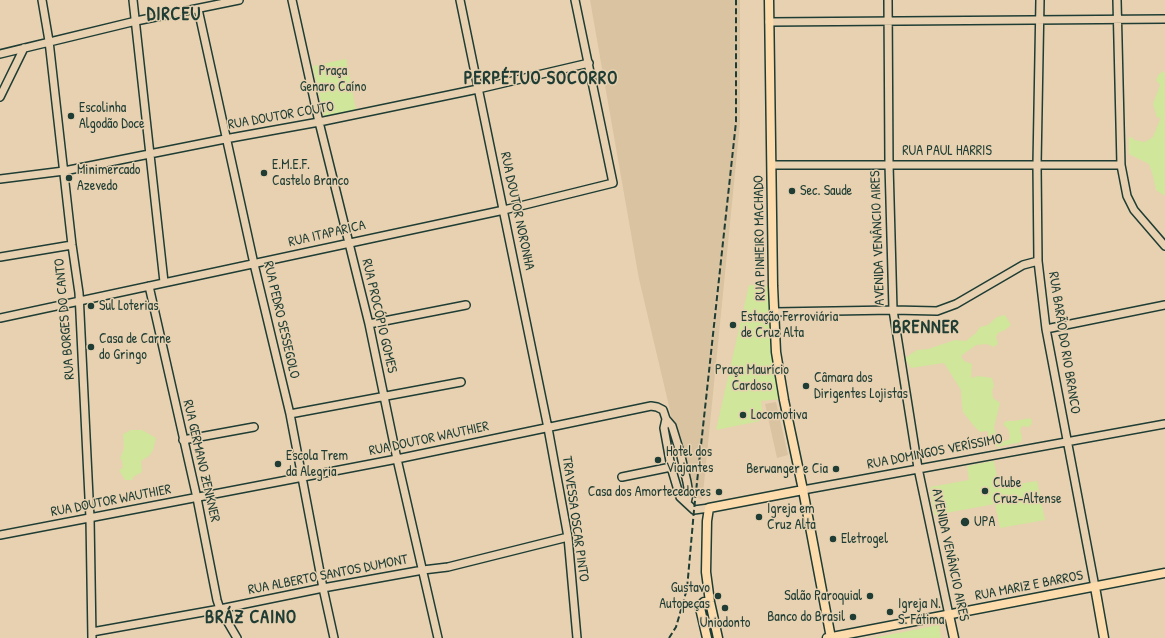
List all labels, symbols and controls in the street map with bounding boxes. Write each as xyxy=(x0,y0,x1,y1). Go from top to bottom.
district label: DIRCEU xyxy=(147,4,201,26)
park label: Praça Genaro Caíno xyxy=(300,63,366,96)
district label: PERPÉTUO SOCORRO xyxy=(464,68,618,90)
street label: RUA DOUTOR COUTO xyxy=(227,98,335,134)
place label: Escolinha Algodão Doce xyxy=(79,100,145,132)
marker: Escolinha Algodão Doce xyxy=(66,111,76,121)
street label: RUA PAUL HARRIS xyxy=(902,143,992,159)
street label: RUA DOUTOR NORONHA xyxy=(496,150,538,272)
place label: E.M.E.F. Castelo Branco xyxy=(272,157,349,190)
place label: Minimercado Azevedo xyxy=(77,162,140,194)
marker: E.M.E.F. Castelo Branco xyxy=(259,168,269,178)
street label: AVENIDA VENÂNCIO AIRES xyxy=(867,170,889,306)
marker: Minimercado Azevedo xyxy=(64,173,74,183)
street label: RUA PINHEIRO MACHADO xyxy=(751,175,769,301)
place label: Sec. Saude xyxy=(800,183,852,199)
marker: Sec. Saude xyxy=(787,186,797,196)
street label: RUA ITAPARICA xyxy=(287,217,367,251)
street label: RUA PROCÓPIO GOMES xyxy=(358,257,400,375)
street label: RUA BORGES DO CANTO xyxy=(51,258,79,380)
street label: RUA PEDRO SESSEGOLO xyxy=(259,260,303,380)
street label: RUA BARÃO DO RIO BRANCO xyxy=(1044,271,1084,415)
place label: Sul Loterias xyxy=(99,298,159,314)
marker: Sul Loterias xyxy=(86,301,96,311)
place label: Estação Ferroviária de Cruz Alta xyxy=(741,309,838,342)
district label: BRENNER xyxy=(892,317,960,339)
marker: Estação Ferroviária de Cruz Alta xyxy=(728,320,738,330)
place label: Casa de Carne do Gringo xyxy=(99,331,171,364)
marker: Casa de Carne do Gringo xyxy=(86,342,96,352)
park label: Praça Maurício Cardoso xyxy=(715,362,789,394)
place label: Câmara dos Dirigentes Lojistas xyxy=(814,370,908,402)
marker: Câmara dos Dirigentes Lojistas xyxy=(801,381,811,391)
street label: RUA GERMANO ZENKNER xyxy=(179,398,223,524)
place label: Locomotiva xyxy=(751,407,807,423)
marker: Locomotiva xyxy=(738,410,748,420)
street label: RUA DOUTOR WAUTHIER xyxy=(367,418,491,460)
street label: RUA DOMINGOS VERÍSSIMO xyxy=(866,431,1004,473)
place label: Hotel dos Viajantes xyxy=(666,444,713,476)
place label: Escola Trem da Alegria xyxy=(286,448,348,480)
street label: TRAVESSA OSCAR PINTO xyxy=(558,455,592,583)
marker: Hotel dos Viajantes xyxy=(653,455,663,465)
marker: Escola Trem da Alegria xyxy=(273,459,283,469)
place label: Berwanger e Cia xyxy=(746,461,828,477)
marker: Berwanger e Cia xyxy=(831,464,841,474)
place label: Clube Cruz-Altense xyxy=(993,475,1062,508)
street label: RUA DOUTOR WAUTHIER xyxy=(49,481,173,521)
place label: Casa dos Amortecedores xyxy=(588,484,711,500)
marker: Clube Cruz-Altense xyxy=(980,486,990,496)
marker: Casa dos Amortecedores xyxy=(714,487,724,497)
street label: AVENIDA VENÂNCIO AIRES xyxy=(928,487,972,623)
place label: Igreja em Cruz Alta xyxy=(767,501,816,534)
marker: Igreja em Cruz Alta xyxy=(754,512,764,522)
place label: UPA xyxy=(974,514,995,530)
marker: UPA xyxy=(959,516,971,528)
place label: Eletrogel xyxy=(841,531,888,547)
marker: Eletrogel xyxy=(828,534,838,544)
street label: RUA ALBERTO SANTOS DUMONT xyxy=(247,551,409,599)
street label: RUA MARIZ E BARROS xyxy=(974,567,1084,605)
place label: Gustavo Autopeças xyxy=(659,580,710,612)
place label: Salão Paroquial xyxy=(784,588,862,604)
marker: Gustavo Autopeças xyxy=(713,591,723,601)
marker: Salão Paroquial xyxy=(865,591,875,601)
place label: Igreja N. S. Fátima xyxy=(898,596,944,628)
marker: Uniodonto xyxy=(720,603,730,613)
district label: BRÁZ CAINO xyxy=(205,607,297,629)
marker: Igreja N. S. Fátima xyxy=(885,607,895,617)
place label: Banco do Brasil xyxy=(767,609,845,625)
marker: Banco do Brasil xyxy=(848,612,858,622)
place label: Uniodonto xyxy=(700,615,750,631)

